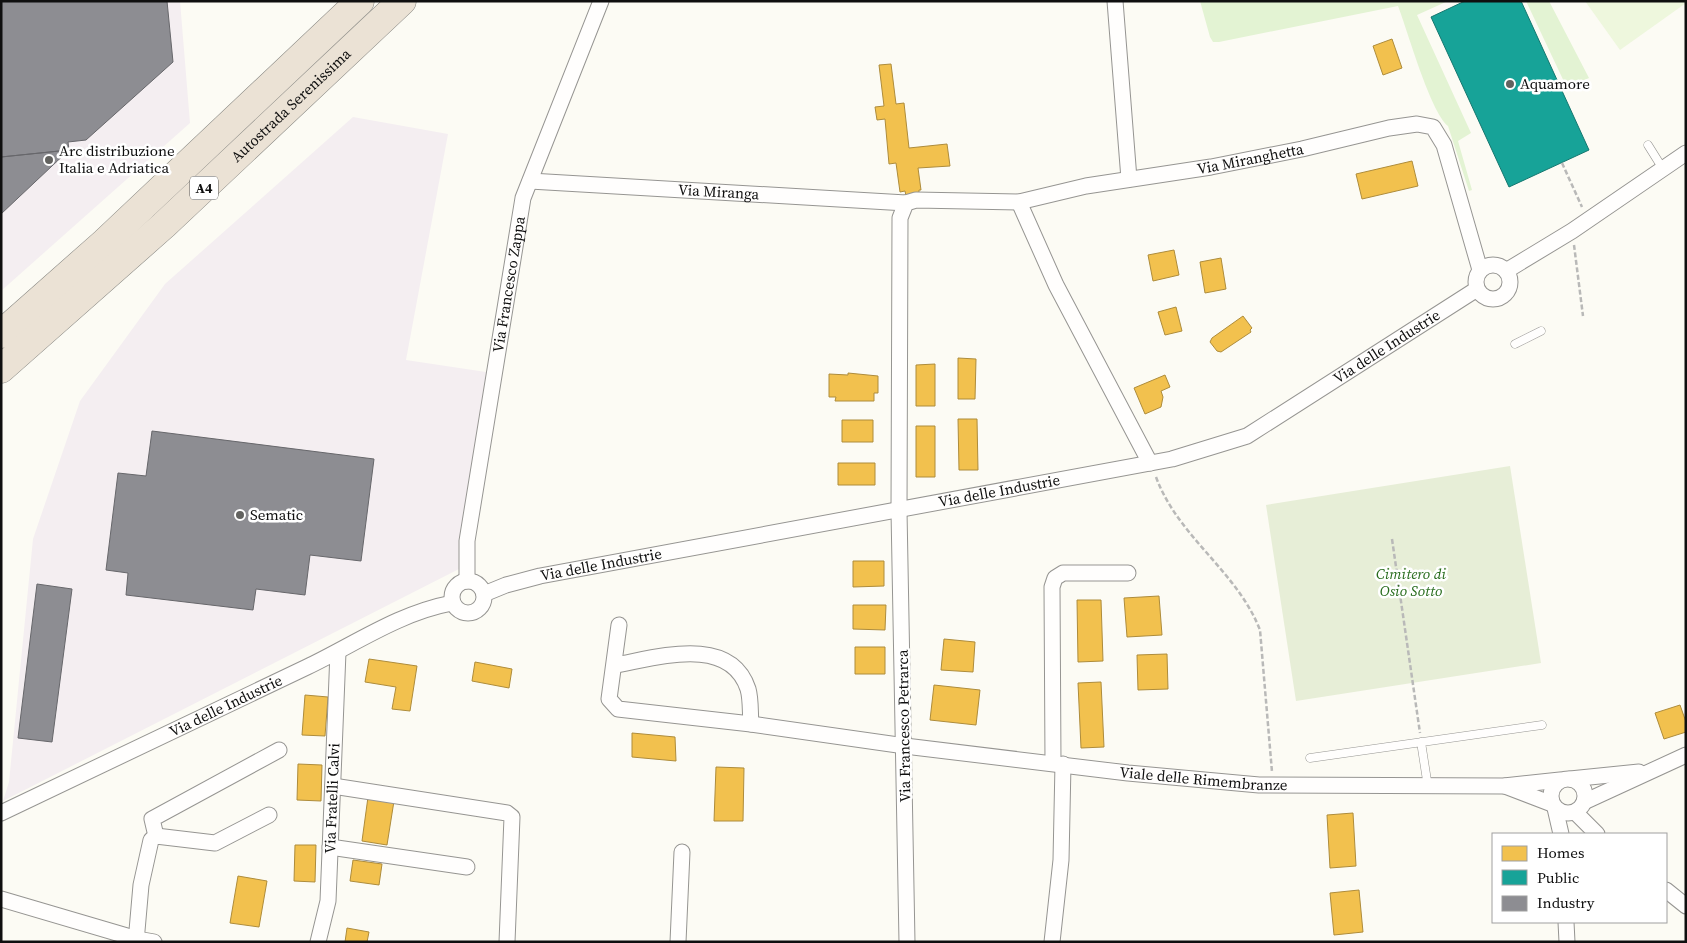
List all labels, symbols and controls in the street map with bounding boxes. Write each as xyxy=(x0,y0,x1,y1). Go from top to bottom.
street label: Autostrada Serenissima xyxy=(226,43,356,167)
place label: Aquamore xyxy=(1520,73,1590,94)
marker: Aquamore xyxy=(1504,78,1516,90)
street label: Via Miranghetta xyxy=(1195,138,1305,179)
place label: Arc distribuzione Italia e Adriatica xyxy=(59,140,175,178)
marker: Arc distribuzione Italia e Adriatica xyxy=(43,154,55,166)
road number: A4 xyxy=(190,177,218,200)
street label: Via Miranga xyxy=(678,179,760,204)
street label: Via Francesco Zappa xyxy=(487,214,530,354)
street label: Via delle Industrie xyxy=(1329,304,1444,388)
street label: Via delle Industrie xyxy=(937,469,1062,512)
place label: Sematic xyxy=(250,504,303,525)
marker: Sematic xyxy=(234,509,246,521)
street label: Via delle Industrie xyxy=(538,543,664,586)
park label: Cimitero di Osio Sotto xyxy=(1376,563,1447,601)
street label: Via Francesco Petrarca xyxy=(892,649,915,803)
street label: Via delle Industrie xyxy=(166,669,286,742)
street label: Via Fratelli Calvi xyxy=(319,743,344,854)
street label: Viale delle Rimembranze xyxy=(1118,761,1288,795)
legend xyxy=(1492,833,1667,923)
text: Homes xyxy=(1537,842,1584,863)
text: Public xyxy=(1537,867,1579,888)
text: Industry xyxy=(1537,892,1595,913)

